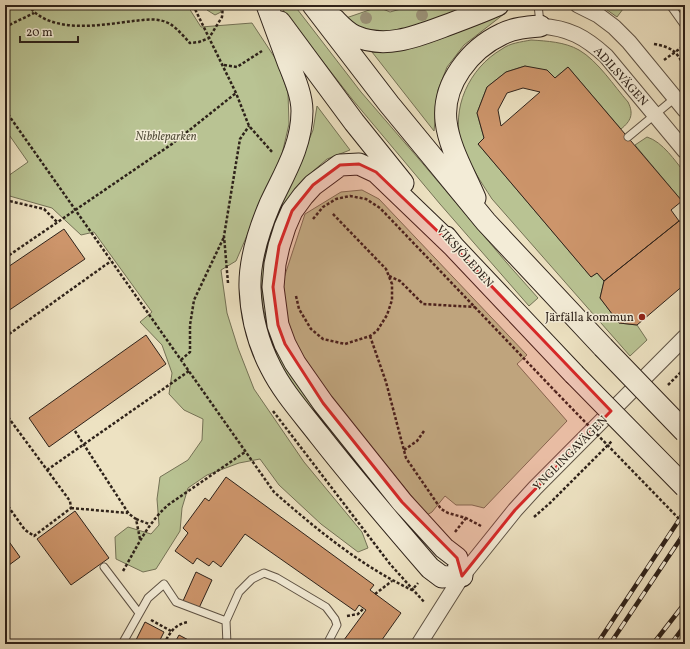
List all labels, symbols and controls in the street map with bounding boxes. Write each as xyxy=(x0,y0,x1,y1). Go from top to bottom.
scale bar xyxy=(20,18,78,44)
text: 20 m xyxy=(26,25,53,41)
street label: ADILSVÄGEN xyxy=(589,43,652,110)
park label: Nibbleparken xyxy=(135,129,197,145)
street label: VIKSJÖLEDEN xyxy=(432,221,497,291)
place label: Järfälla kommun xyxy=(545,310,634,326)
marker: Järfälla kommun xyxy=(637,312,647,322)
street label: YNGLINGAVÄGEN xyxy=(529,412,612,495)

